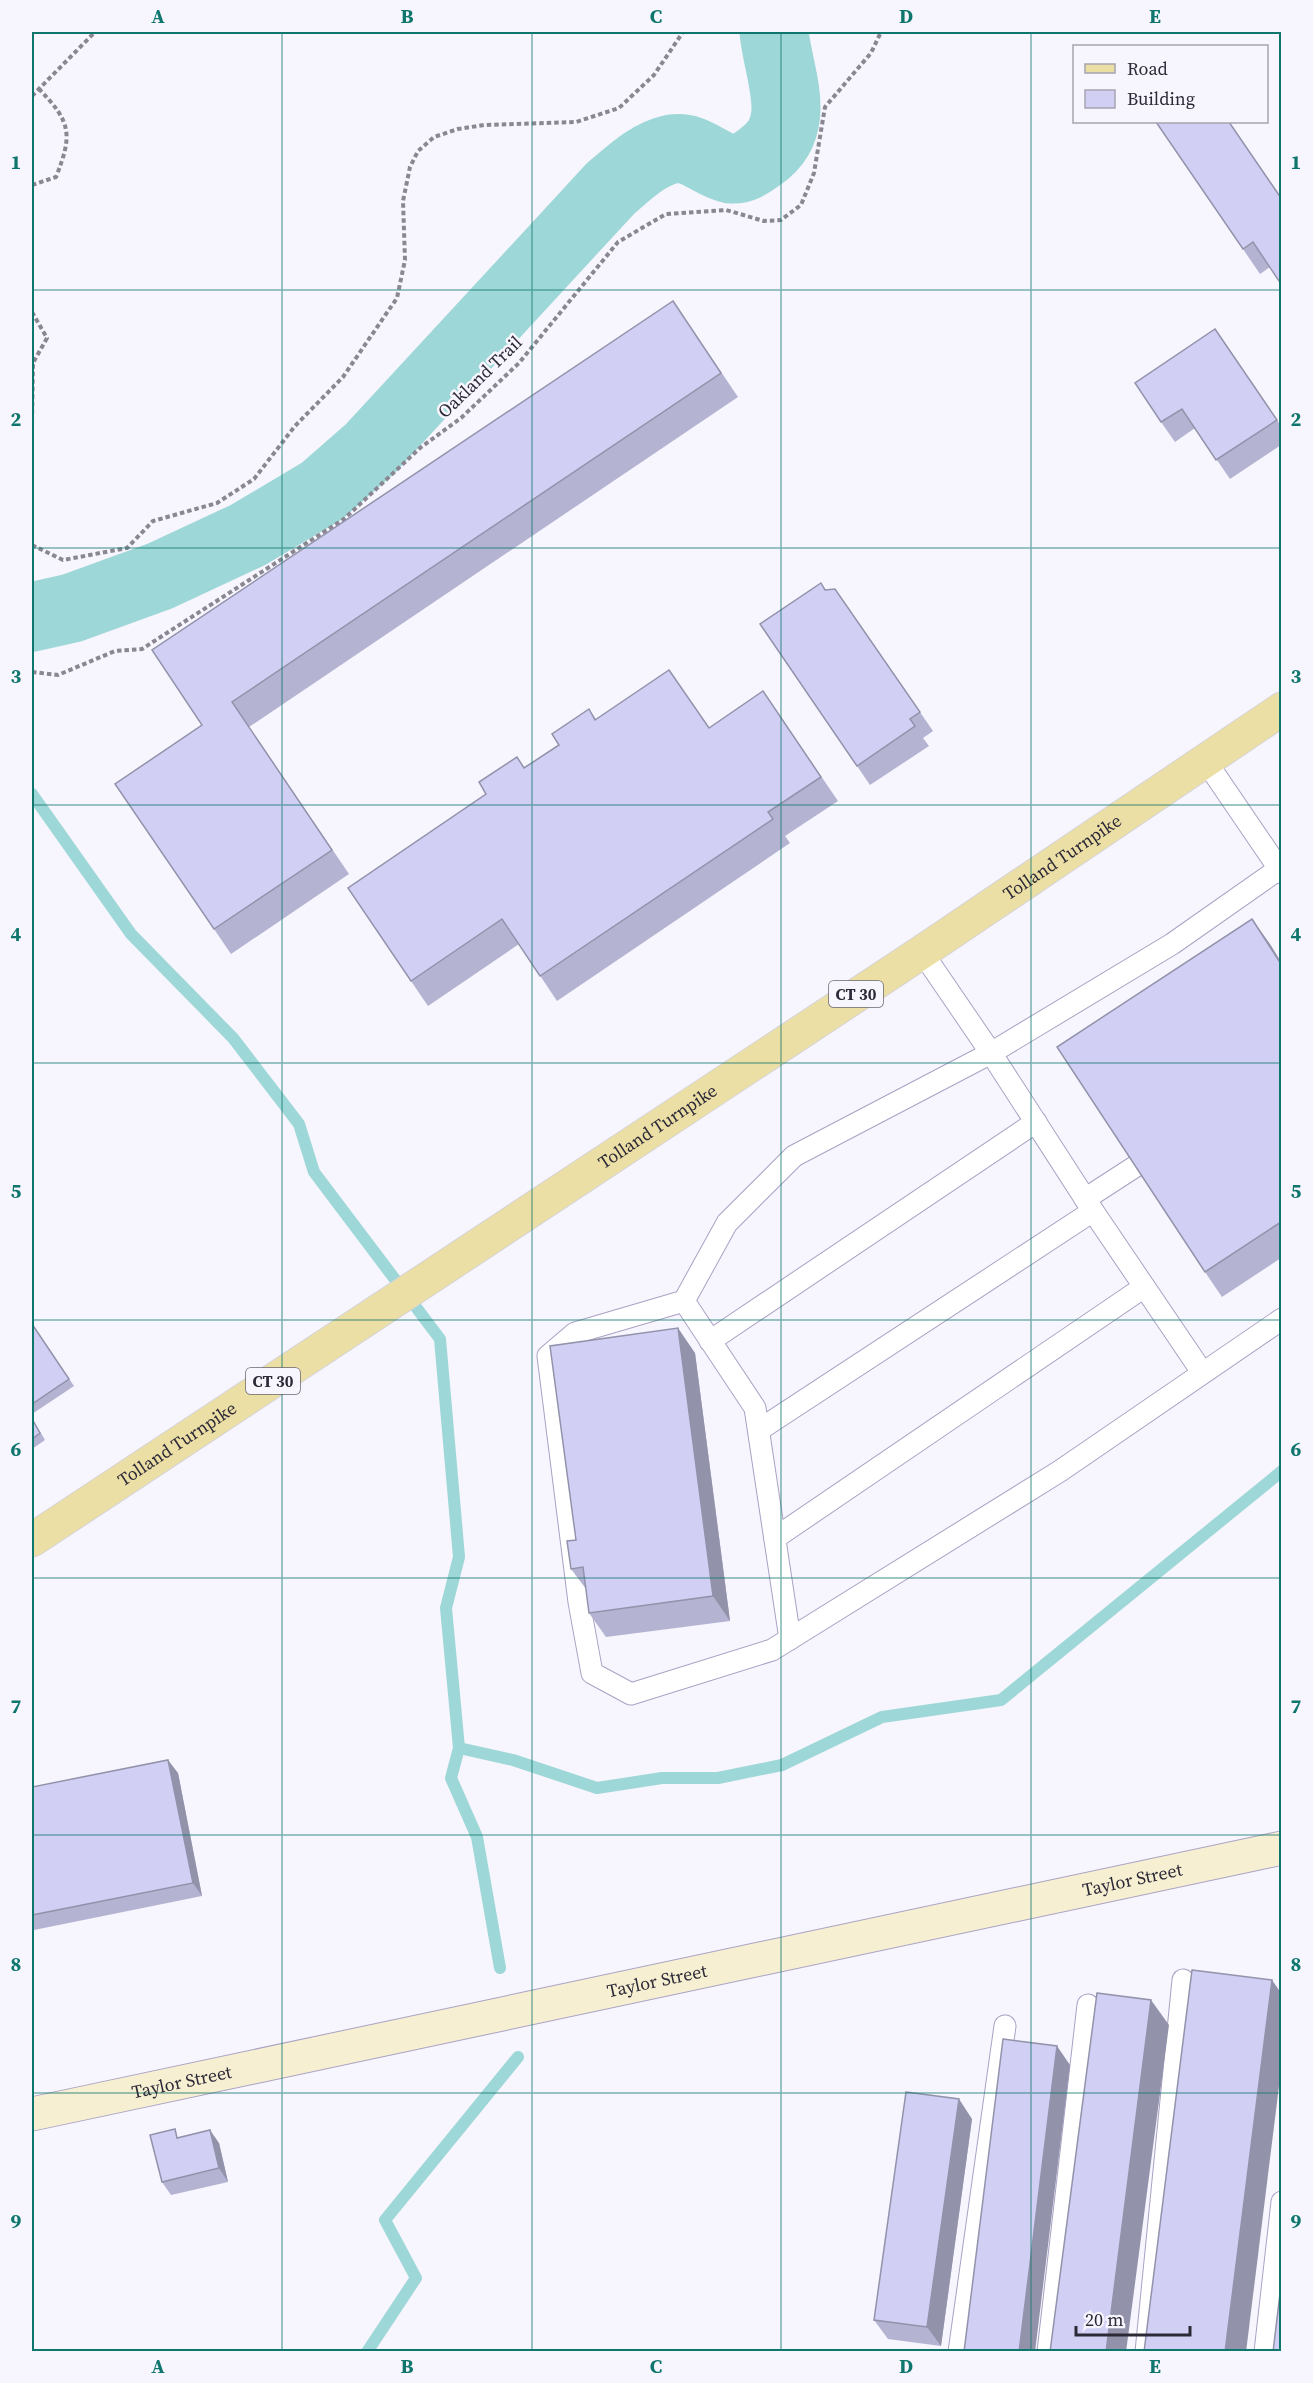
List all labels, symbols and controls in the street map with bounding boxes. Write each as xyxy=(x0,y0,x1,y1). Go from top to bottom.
text: A xyxy=(151,2,165,30)
text: B xyxy=(400,2,414,30)
text: C xyxy=(650,2,662,30)
text: D xyxy=(899,2,913,30)
text: E xyxy=(1149,2,1161,30)
legend xyxy=(1073,45,1268,123)
text: Road xyxy=(1127,56,1168,81)
text: Building xyxy=(1127,86,1195,111)
text: 1 xyxy=(11,148,21,176)
text: 1 xyxy=(1291,148,1301,176)
street label: Oakland Trail xyxy=(432,330,527,423)
text: 2 xyxy=(11,405,22,433)
text: 2 xyxy=(1291,405,1302,433)
text: 3 xyxy=(11,662,22,690)
text: 3 xyxy=(1291,662,1302,690)
street label: Tolland Turnpike xyxy=(998,808,1126,906)
text: 4 xyxy=(11,920,22,948)
text: 4 xyxy=(1291,920,1302,948)
road number: CT 30 xyxy=(829,981,883,1007)
street label: Tolland Turnpike xyxy=(593,1078,722,1175)
text: 5 xyxy=(11,1177,22,1205)
text: 5 xyxy=(1291,1177,1302,1205)
road number: CT 30 xyxy=(246,1368,300,1394)
street label: Tolland Turnpike xyxy=(113,1395,241,1492)
text: 6 xyxy=(11,1435,22,1463)
text: 6 xyxy=(1291,1435,1302,1463)
text: 7 xyxy=(11,1692,22,1720)
text: 7 xyxy=(1291,1692,1302,1720)
street label: Taylor Street xyxy=(1080,1857,1185,1902)
text: 8 xyxy=(11,1950,21,1978)
text: 8 xyxy=(1291,1950,1301,1978)
street label: Taylor Street xyxy=(605,1958,709,2003)
street label: Taylor Street xyxy=(129,2059,234,2104)
text: 9 xyxy=(11,2207,22,2235)
text: 9 xyxy=(1291,2207,1302,2235)
scale bar xyxy=(1076,2299,1190,2337)
text: 20 m xyxy=(1085,2307,1123,2332)
text: A xyxy=(151,2352,165,2380)
text: B xyxy=(400,2352,414,2380)
text: C xyxy=(650,2352,662,2380)
text: D xyxy=(899,2352,913,2380)
text: E xyxy=(1149,2352,1161,2380)

